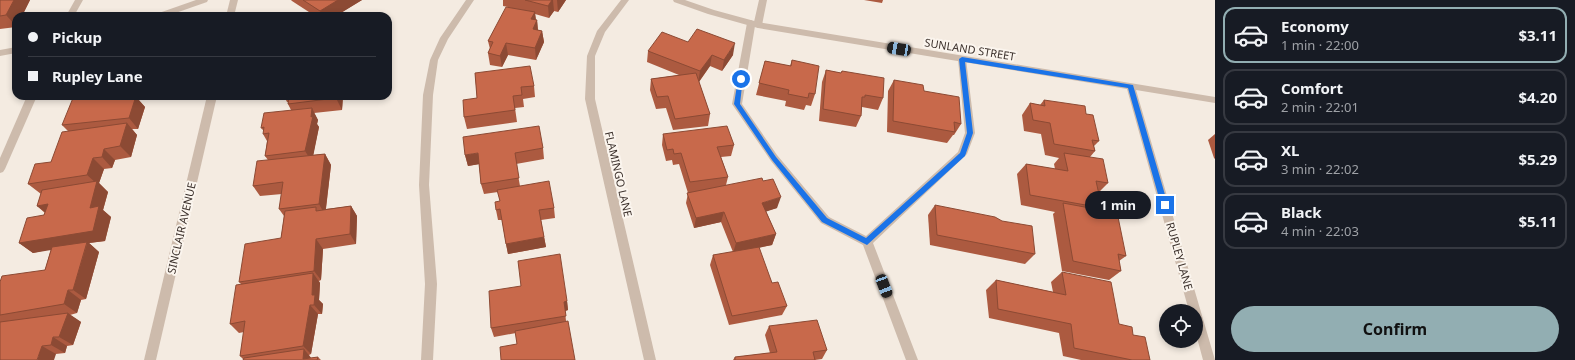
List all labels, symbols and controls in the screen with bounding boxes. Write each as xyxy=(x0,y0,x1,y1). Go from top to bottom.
text: Economy xyxy=(1281,16,1349,36)
icon: car xyxy=(1233,17,1269,53)
text: $3.11 xyxy=(1518,25,1557,45)
text: Pickup xyxy=(52,27,102,47)
street label: SUNLAND STREET xyxy=(923,34,1017,64)
text: 1 min · 22:00 xyxy=(1281,36,1359,54)
car xyxy=(886,41,912,57)
text: Rupley Lane xyxy=(52,66,143,86)
route start xyxy=(732,70,750,88)
text: Comfort xyxy=(1281,78,1343,98)
icon: car xyxy=(1233,79,1269,115)
text: $4.20 xyxy=(1518,87,1557,107)
text: 2 min · 22:01 xyxy=(1281,98,1359,116)
street label: FLAMINGO LANE xyxy=(602,130,636,218)
text: XL xyxy=(1281,140,1299,160)
icon: car xyxy=(1233,141,1269,177)
text: $5.29 xyxy=(1518,149,1557,169)
text: 3 min · 22:02 xyxy=(1281,160,1359,178)
street label: SINCLAIR AVENUE xyxy=(163,181,199,275)
callout: 1 min xyxy=(1085,191,1151,219)
text: 1 min xyxy=(1100,196,1136,214)
route end xyxy=(1156,196,1174,214)
text: Black xyxy=(1281,202,1321,222)
icon: car xyxy=(1233,203,1269,239)
text: $5.11 xyxy=(1518,211,1557,231)
street label: RUPLEY LANE xyxy=(1163,220,1197,292)
text: 4 min · 22:03 xyxy=(1281,222,1359,240)
car xyxy=(874,273,894,299)
map controls xyxy=(1159,304,1203,348)
button: locate xyxy=(1159,304,1203,348)
button: Confirm xyxy=(1231,306,1559,352)

